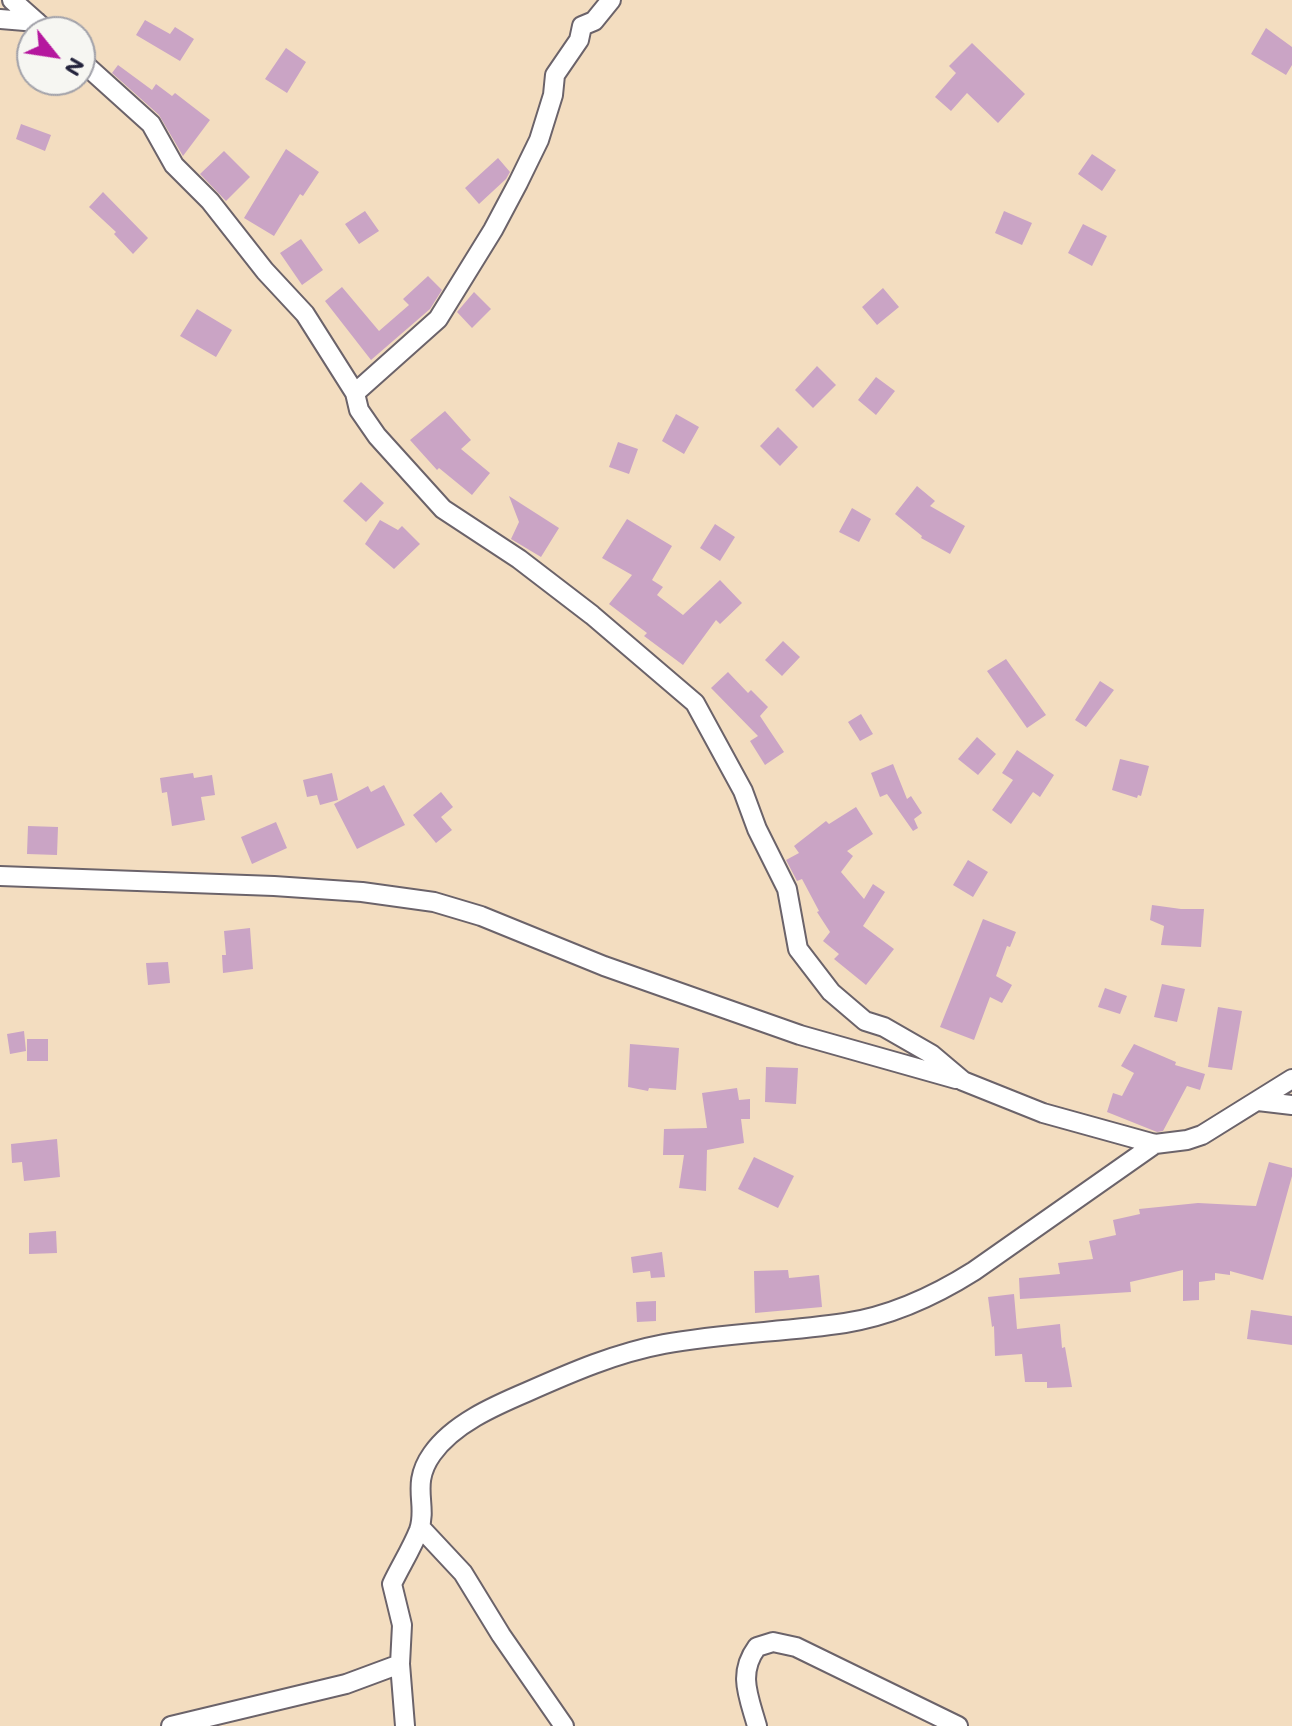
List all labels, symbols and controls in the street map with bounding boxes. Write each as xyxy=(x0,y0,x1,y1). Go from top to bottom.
north arrow xyxy=(16,16,96,96)
text: N xyxy=(59,53,92,82)

